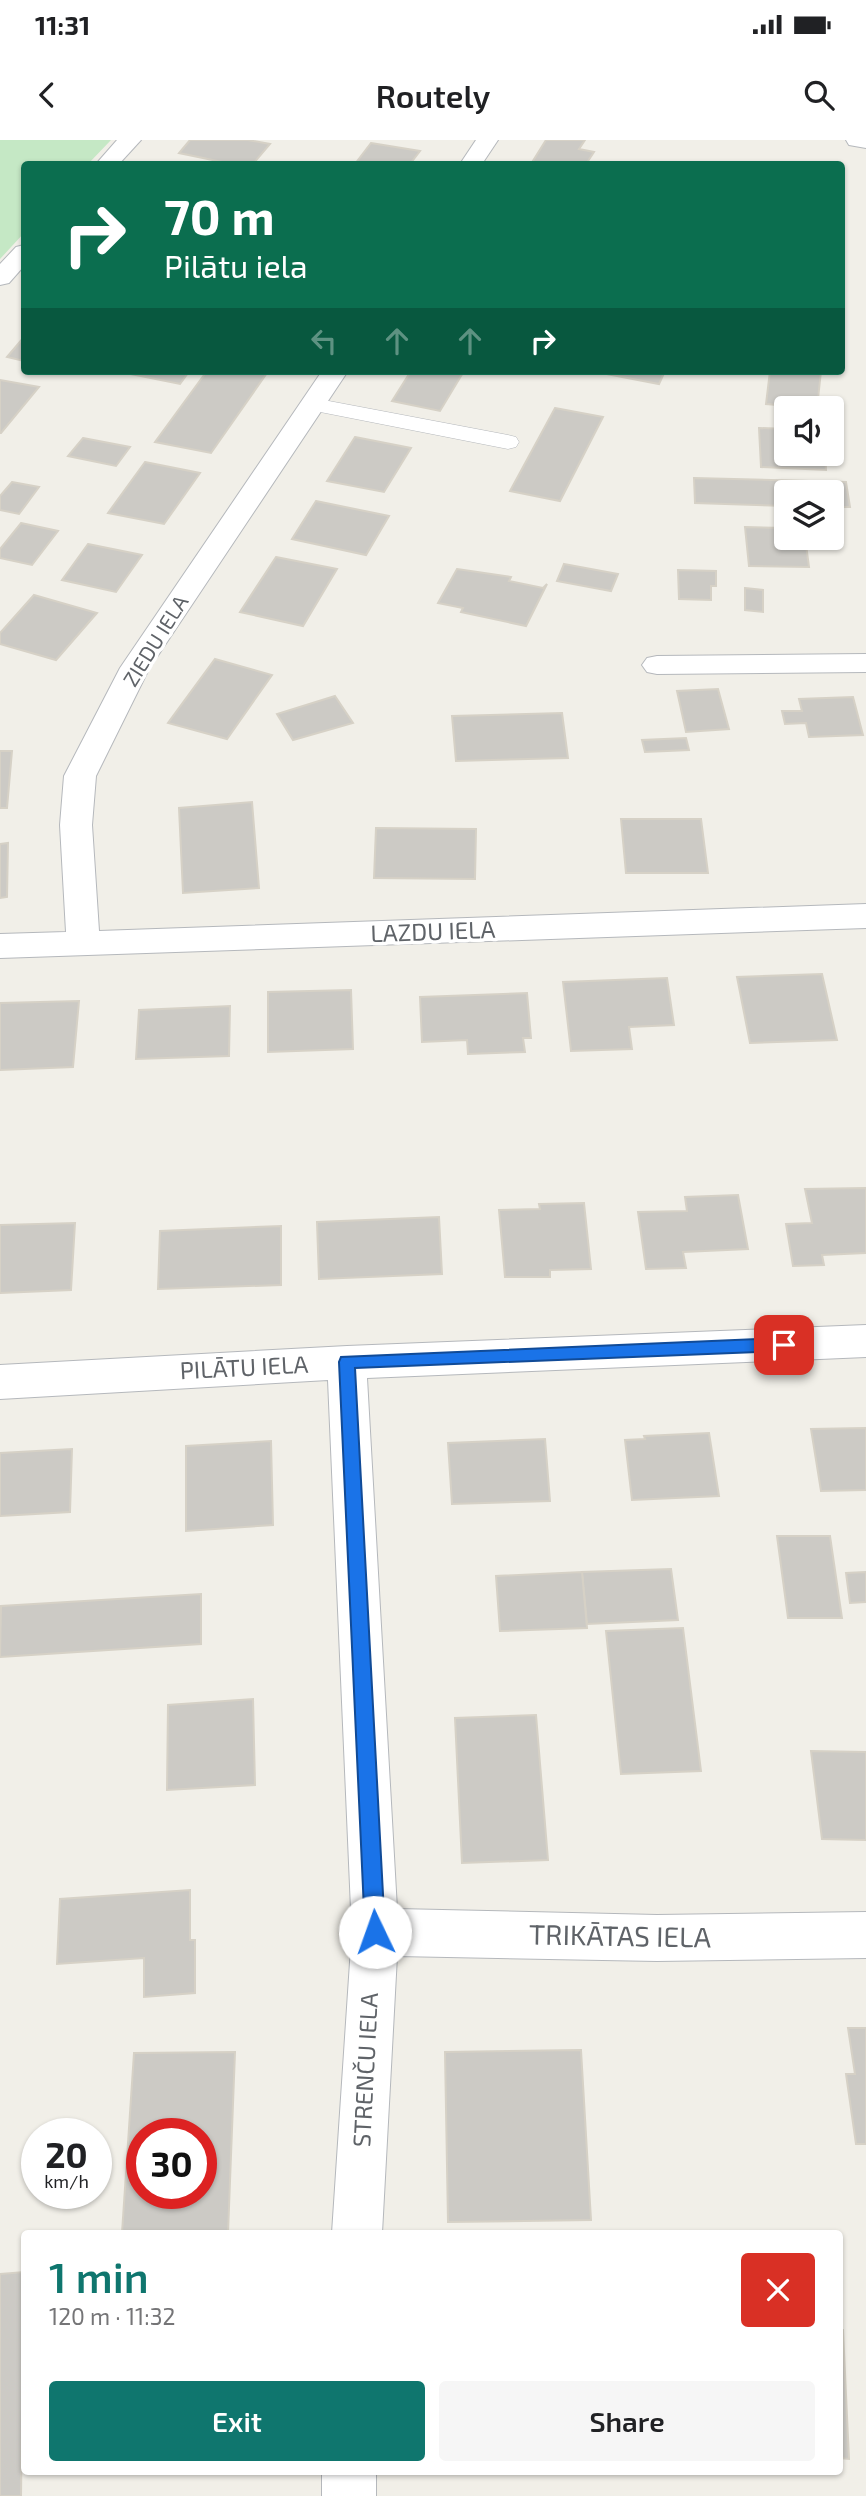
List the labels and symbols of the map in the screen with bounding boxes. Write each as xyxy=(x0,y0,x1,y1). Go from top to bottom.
street label: ZIEDU IELA xyxy=(117,590,193,690)
street label: LAZDU IELA xyxy=(370,914,496,947)
pin xyxy=(754,1315,814,1375)
street label: PILĀTU IELA xyxy=(179,1349,309,1384)
position arrow xyxy=(338,1895,412,1969)
street label: TRIKĀTAS IELA xyxy=(529,1916,712,1954)
street label: STRENČU IELA xyxy=(346,1992,383,2148)
speed limit sign: 30 xyxy=(126,2118,217,2209)

